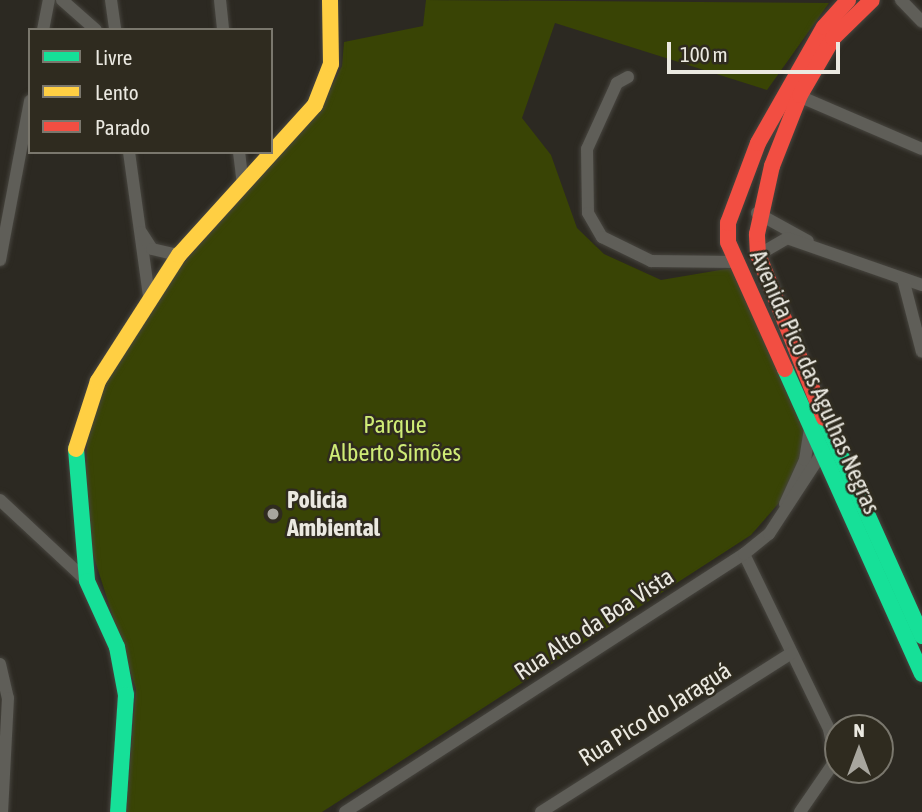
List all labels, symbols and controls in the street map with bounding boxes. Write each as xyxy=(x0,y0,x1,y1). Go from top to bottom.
legend xyxy=(28,28,273,154)
scale bar xyxy=(670,28,843,72)
text: 100 m xyxy=(680,42,728,66)
text: Livre xyxy=(95,45,132,69)
text: Lento xyxy=(95,80,139,104)
text: Parado xyxy=(95,115,150,139)
street label: Avenida Pico das Agulhas Negras xyxy=(744,245,886,519)
park label: Parque Alberto Simões xyxy=(329,411,461,467)
place label: Policia Ambiental xyxy=(287,486,380,542)
marker: Policia Ambiental xyxy=(265,506,281,522)
street label: Rua Alto da Boa Vista xyxy=(509,562,679,686)
street label: Rua Pico do Jaraguá xyxy=(574,656,736,772)
north arrow xyxy=(824,714,894,784)
text: N xyxy=(853,719,865,741)

